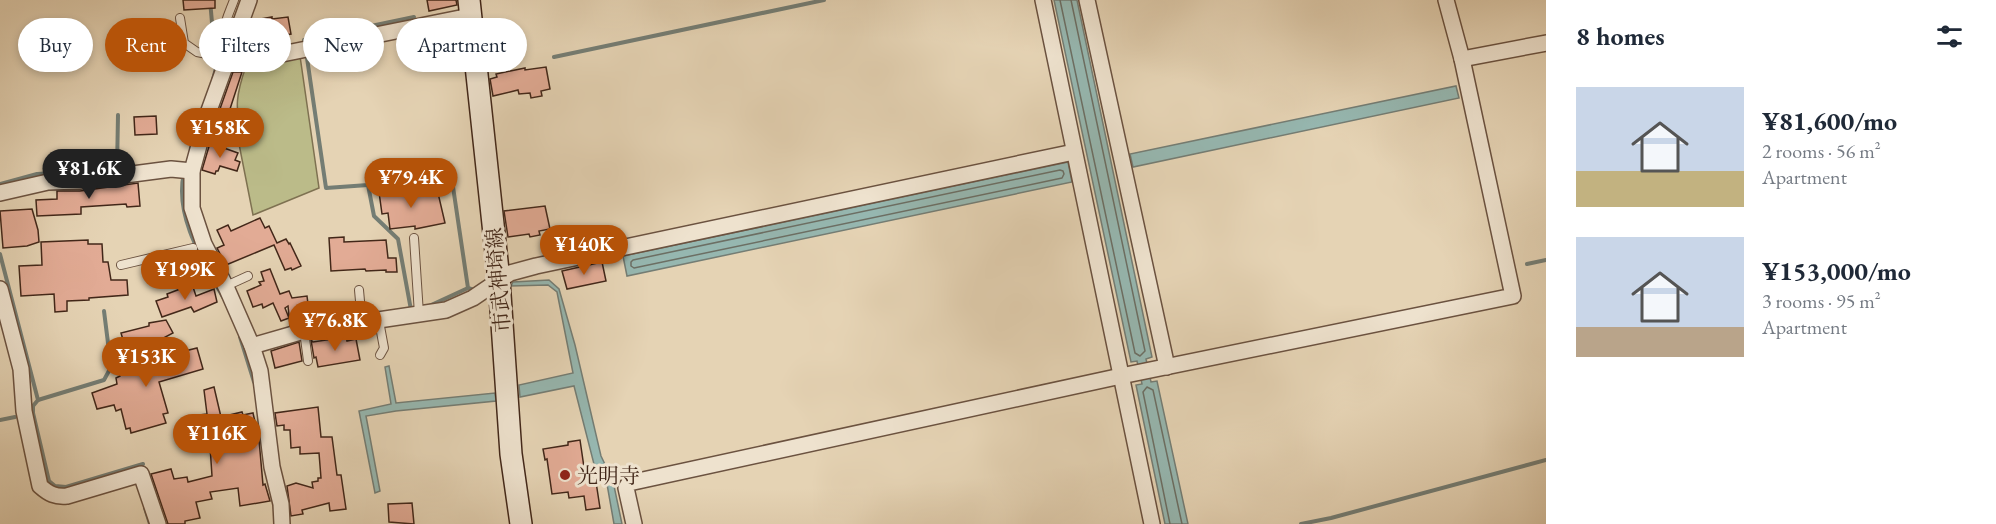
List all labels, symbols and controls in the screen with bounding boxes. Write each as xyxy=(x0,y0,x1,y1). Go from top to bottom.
chip: Buy xyxy=(18,18,93,72)
chip: Rent xyxy=(105,18,187,72)
chip: Filters xyxy=(199,18,291,72)
chip: New xyxy=(303,18,384,72)
chip: Apartment xyxy=(396,18,527,72)
text: 8 homes xyxy=(1576,19,1665,53)
icon: filters xyxy=(1933,20,1966,53)
text: ¥81,600/mo xyxy=(1762,104,1897,138)
pin: ¥158K xyxy=(178,108,262,159)
icon: home xyxy=(1624,111,1696,183)
text: ¥158K xyxy=(190,114,250,140)
text: 2 rooms · 56 m² xyxy=(1762,138,1881,164)
pin: ¥81.6K xyxy=(40,149,138,200)
text: ¥81.6K xyxy=(57,155,122,181)
pin: ¥79.4K xyxy=(362,158,460,209)
text: ¥79.4K xyxy=(379,164,444,190)
text: Apartment xyxy=(1762,164,1847,190)
pin: ¥140K xyxy=(542,225,626,276)
street label: 市武神埼線 xyxy=(480,227,516,333)
text: ¥140K xyxy=(554,231,614,257)
pin: ¥199K xyxy=(143,250,227,301)
text: ¥153,000/mo xyxy=(1762,254,1911,288)
text: ¥199K xyxy=(155,256,215,282)
icon: home xyxy=(1624,261,1696,333)
text: 3 rooms · 95 m² xyxy=(1762,288,1881,314)
pin: ¥76.8K xyxy=(286,301,384,352)
text: ¥76.8K xyxy=(303,307,368,333)
text: Apartment xyxy=(1762,314,1847,340)
pin: ¥153K xyxy=(104,337,188,388)
text: ¥153K xyxy=(116,343,176,369)
pin: ¥116K xyxy=(175,414,259,465)
text: ¥116K xyxy=(187,420,247,446)
place label: 光明寺 xyxy=(577,462,640,489)
marker: 光明寺 xyxy=(558,468,572,482)

